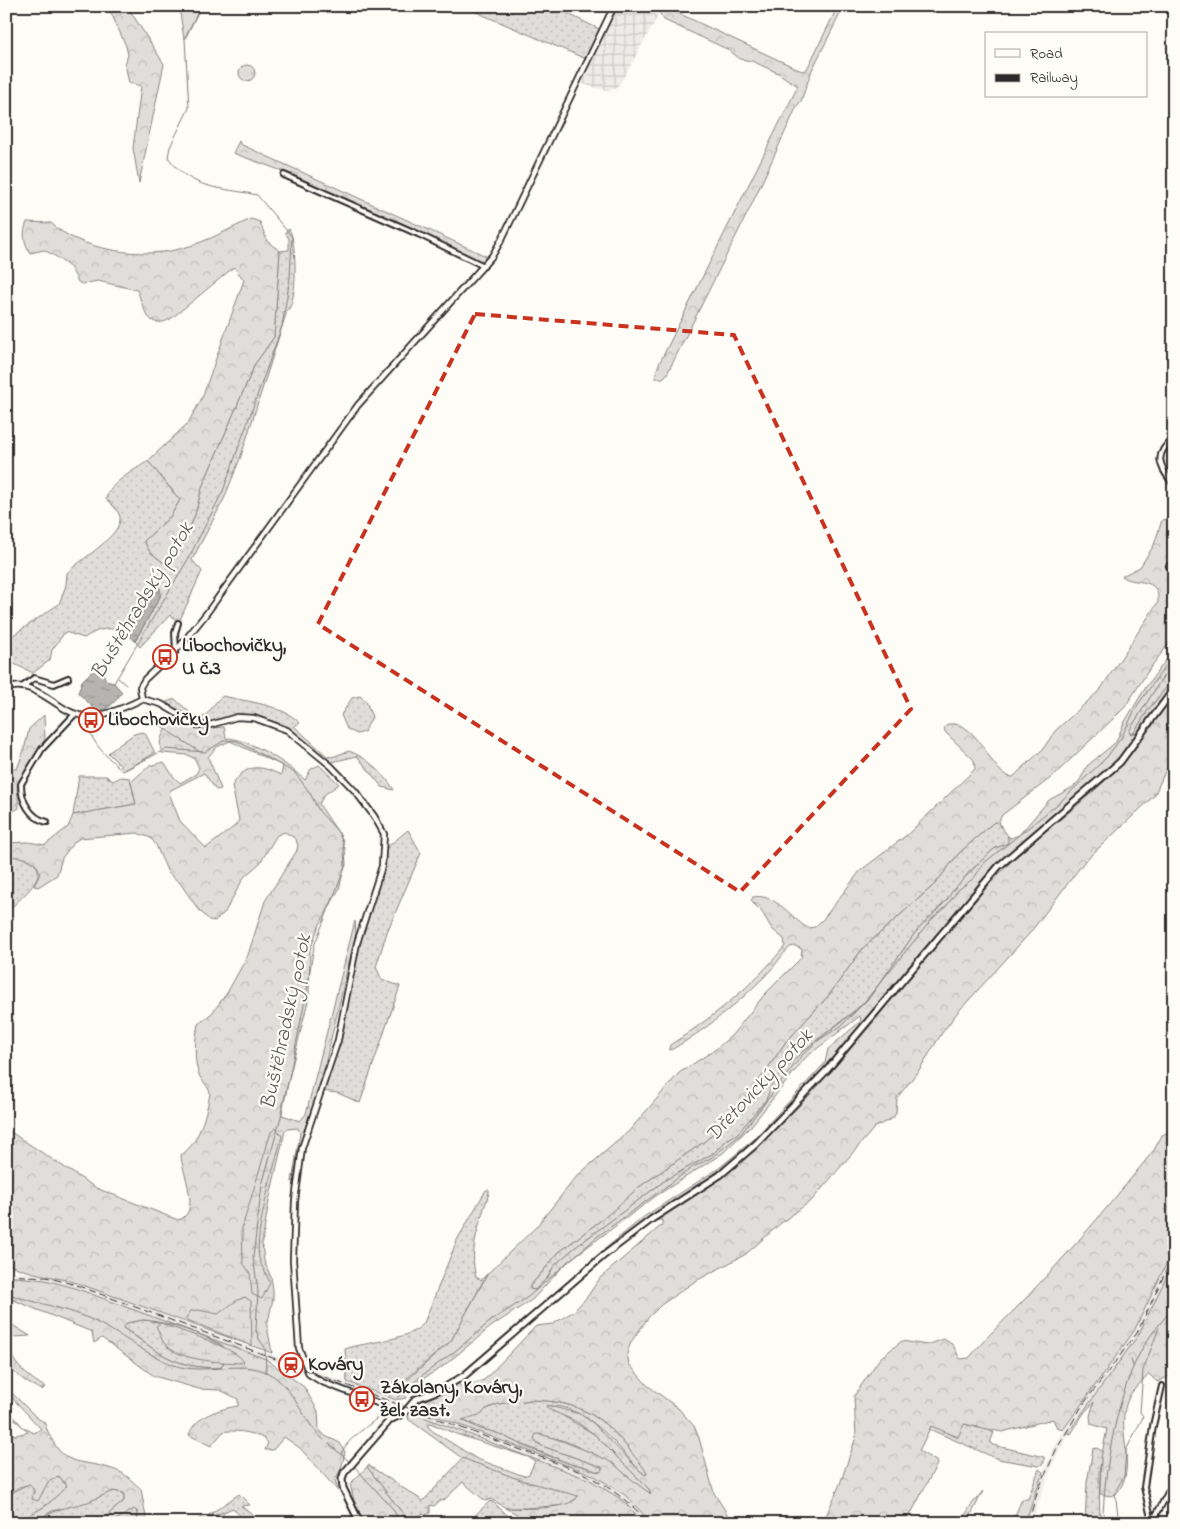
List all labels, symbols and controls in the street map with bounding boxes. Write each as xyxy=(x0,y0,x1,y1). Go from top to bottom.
legend xyxy=(985,32,1148,98)
text: Road xyxy=(1030,43,1063,65)
text: Railway xyxy=(1030,67,1078,90)
water label: Buštěhradský potok xyxy=(84,516,202,685)
place label: Libochovičky, U č.3 xyxy=(182,632,287,684)
bus stop icon: Libochovičky, U č.3 xyxy=(152,644,178,670)
place label: Libochovičky xyxy=(108,706,209,736)
bus stop icon: Libochovičky xyxy=(78,707,104,733)
water label: Buštěhradský potok xyxy=(254,931,320,1112)
water label: Dřetovický potok xyxy=(699,1022,821,1149)
place label: Kováry xyxy=(308,1351,363,1381)
station icon: Kováry xyxy=(278,1352,304,1378)
place label: Zákolany, Kováry, žel. zast. xyxy=(380,1374,523,1426)
bus stop icon: Zákolany, Kováry, žel. zast. xyxy=(349,1386,375,1412)

